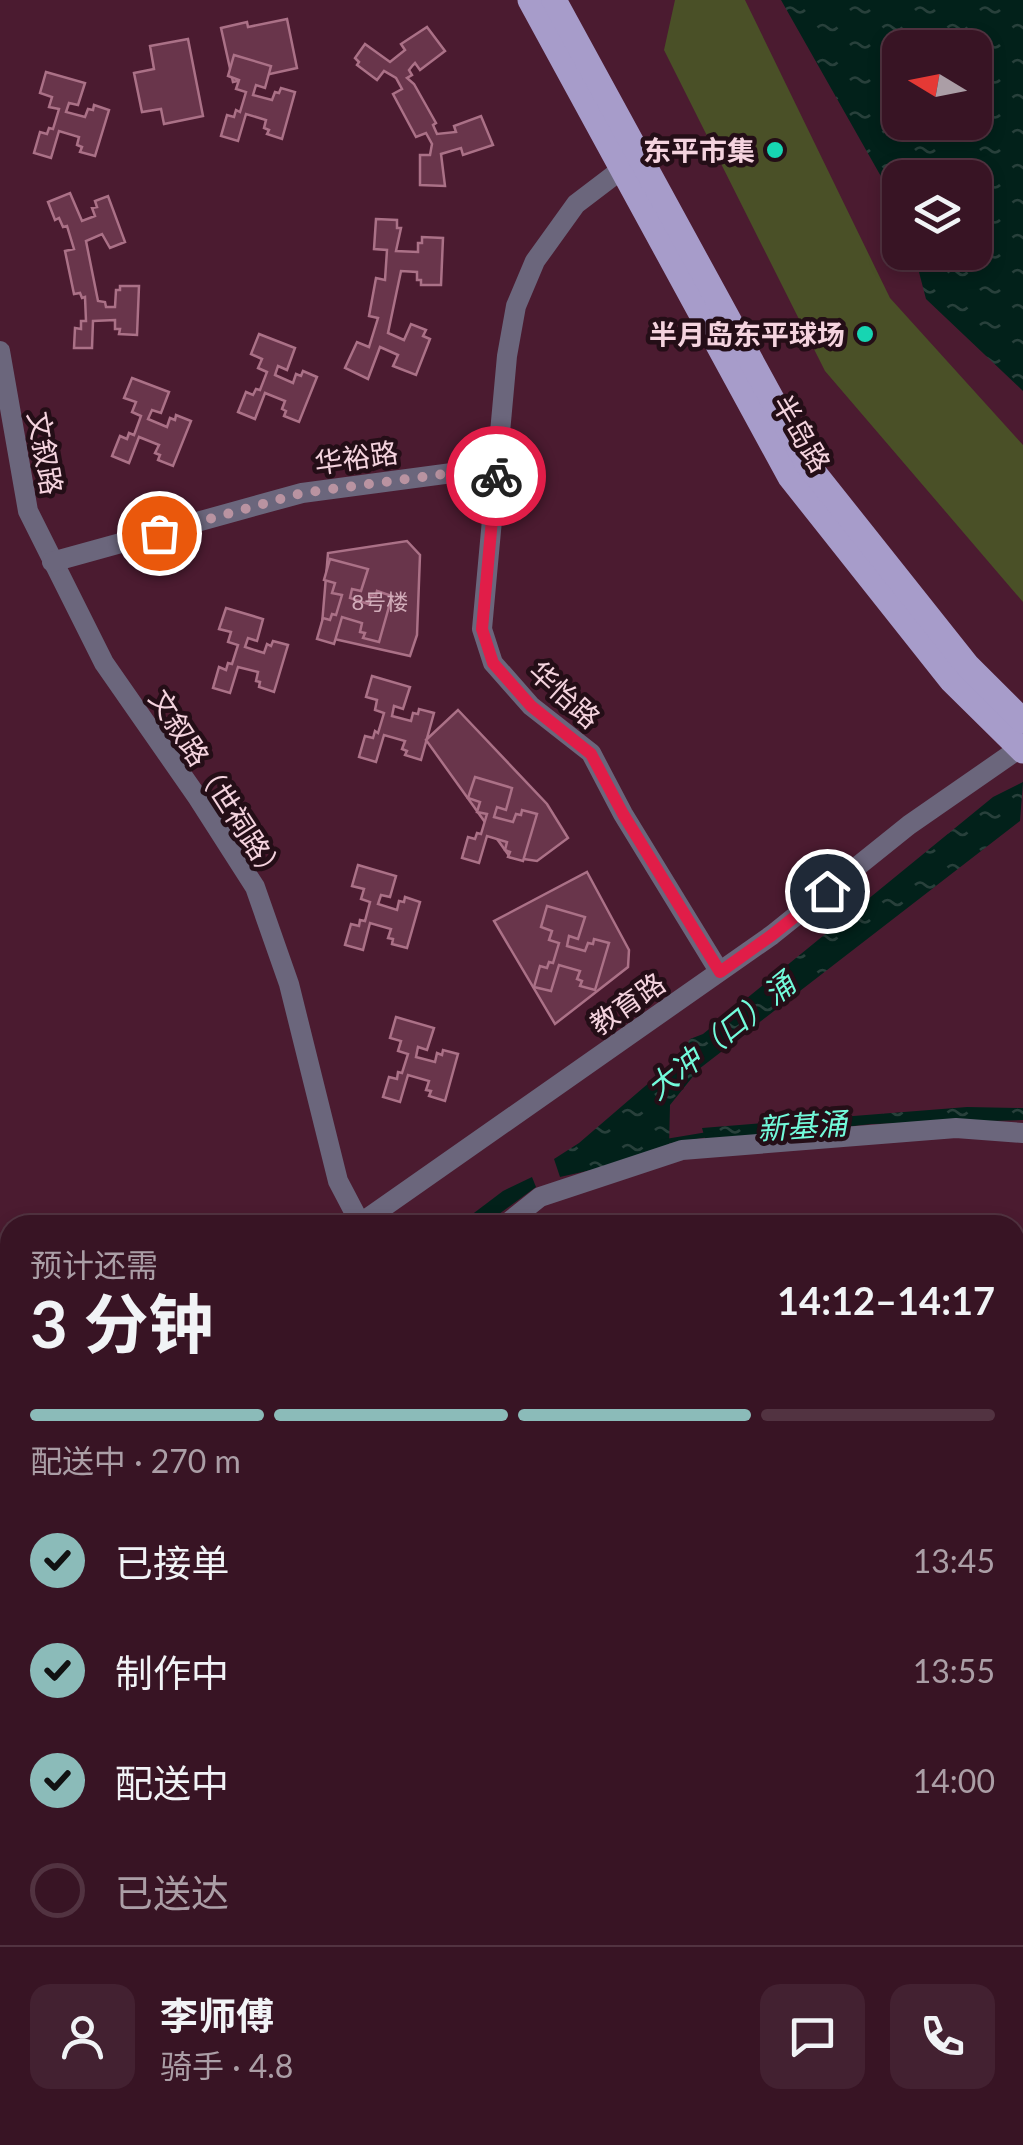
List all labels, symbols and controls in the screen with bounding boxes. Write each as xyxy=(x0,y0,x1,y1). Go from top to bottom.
north arrow xyxy=(882,30,992,140)
map controls xyxy=(882,30,992,270)
place label: 东平市集 xyxy=(643,133,755,167)
marker: 东平市集 xyxy=(764,139,786,161)
button: layers xyxy=(882,160,992,270)
place label: 半月岛东平球场 xyxy=(649,317,845,351)
marker: 半月岛东平球场 xyxy=(854,323,876,345)
street label: 半岛路 xyxy=(766,388,838,478)
street label: 文叙路 xyxy=(22,409,70,497)
courier xyxy=(446,426,546,526)
street label: 华裕路 xyxy=(312,434,400,480)
icon: bike xyxy=(469,449,524,504)
pin xyxy=(117,491,202,576)
icon: bag xyxy=(132,506,187,561)
house number: 8号楼 xyxy=(352,588,408,615)
street label: 华怡路 xyxy=(522,653,608,735)
street label: 文叙路（世祠路） xyxy=(143,683,293,889)
pin xyxy=(785,849,870,934)
icon: home xyxy=(800,864,855,919)
water label: 大冲（口）涌 xyxy=(639,962,804,1106)
street label: 教育路 xyxy=(583,965,671,1041)
water label: 新基涌 xyxy=(756,1104,851,1146)
text: 预计还需 xyxy=(30,1245,158,1284)
text: 14:12–14:17 xyxy=(777,1277,995,1323)
text: 3 分钟 xyxy=(30,1284,214,1362)
text: 配送中 · 270 m xyxy=(30,1441,241,1480)
icon: check xyxy=(30,1533,85,1588)
text: 已接单 xyxy=(115,1539,229,1585)
text: 13:45 xyxy=(913,1541,995,1580)
icon: check xyxy=(30,1643,85,1698)
text: 制作中 xyxy=(115,1649,229,1695)
text: 13:55 xyxy=(913,1651,995,1690)
icon: check xyxy=(30,1753,85,1808)
text: 配送中 xyxy=(115,1759,229,1805)
text: 14:00 xyxy=(913,1761,995,1800)
text: 已送达 xyxy=(115,1869,229,1915)
button: person xyxy=(30,1984,135,2089)
button: chat xyxy=(760,1984,865,2089)
button: phone xyxy=(890,1984,995,2089)
text: 李师傅 xyxy=(160,1992,274,2038)
text: 骑手 · 4.8 xyxy=(160,2046,293,2085)

